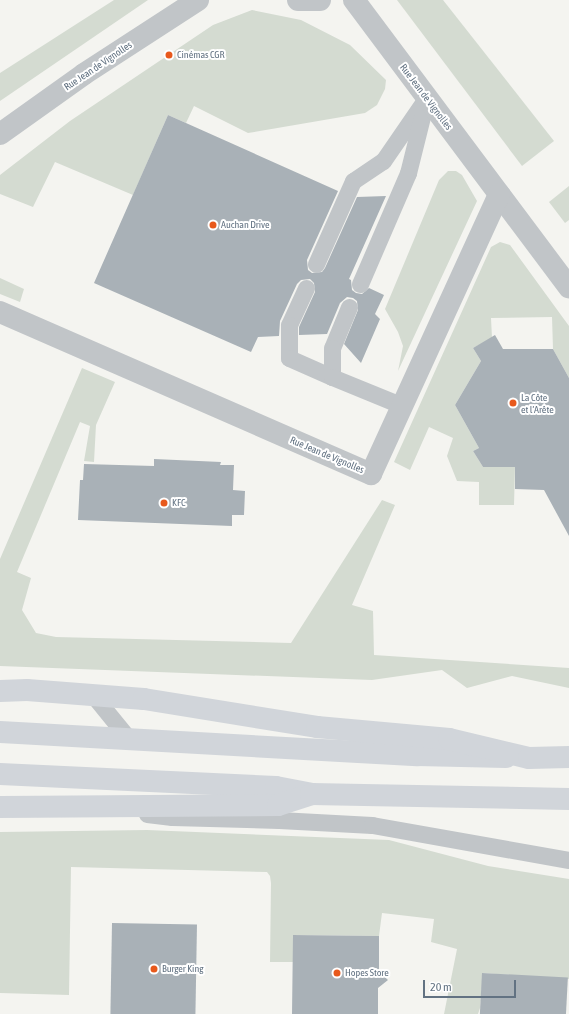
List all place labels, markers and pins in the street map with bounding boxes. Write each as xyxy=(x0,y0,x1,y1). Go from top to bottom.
place label: Cinémas CGR xyxy=(177,49,225,61)
marker: Cinémas CGR xyxy=(164,50,174,60)
place label: Auchan Drive xyxy=(221,219,270,231)
marker: Auchan Drive xyxy=(208,220,218,230)
place label: La Côte et l’Arête xyxy=(521,391,554,414)
marker: La Côte et l’Arête xyxy=(508,398,518,408)
place label: KFC xyxy=(172,497,185,509)
marker: KFC xyxy=(159,498,169,508)
place label: Burger King xyxy=(162,963,204,975)
marker: Burger King xyxy=(149,964,159,974)
place label: Hopes Store xyxy=(345,967,389,979)
marker: Hopes Store xyxy=(332,968,342,978)

